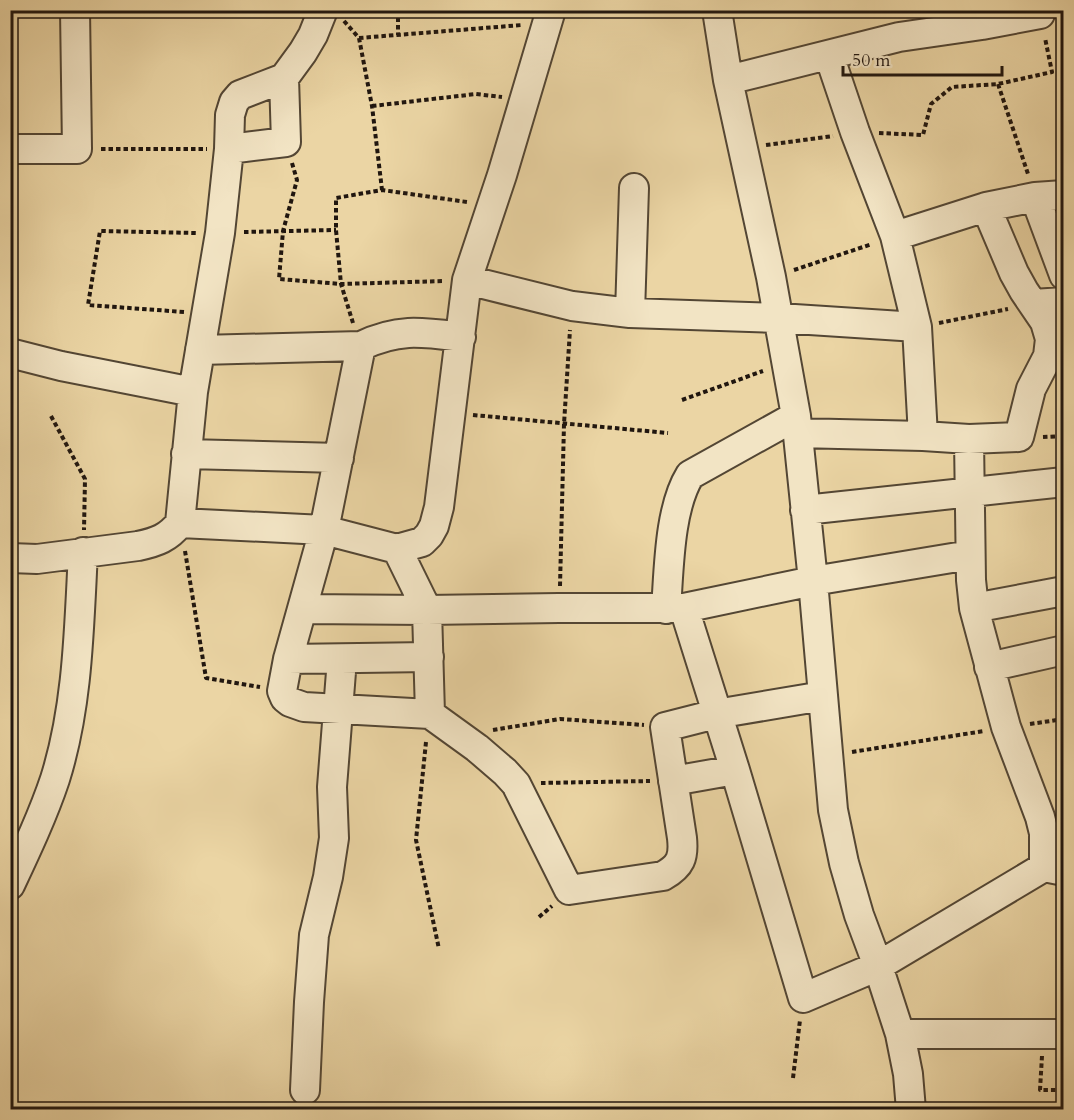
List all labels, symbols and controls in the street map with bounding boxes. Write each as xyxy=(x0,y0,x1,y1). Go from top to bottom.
scale bar xyxy=(843,39,1002,77)
text: 50 m xyxy=(852,48,891,73)

